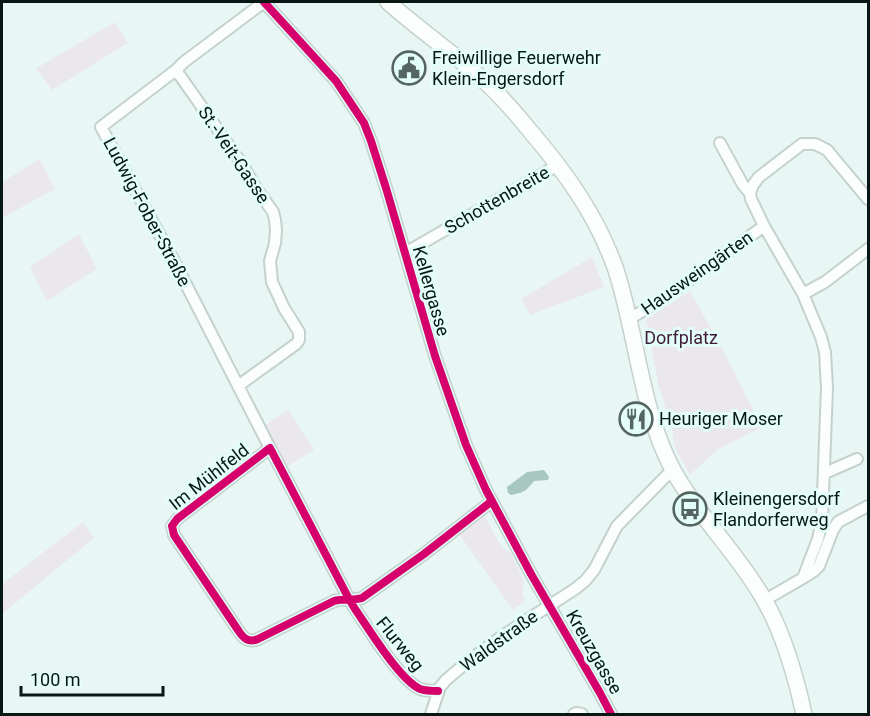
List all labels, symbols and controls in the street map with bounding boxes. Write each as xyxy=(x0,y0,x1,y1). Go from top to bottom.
place label: Freiwillige Feuerwehr Klein-Engersdorf xyxy=(432,47,601,89)
public building icon: Freiwillige Feuerwehr Klein-Engersdorf xyxy=(391,50,427,86)
street label: St.-Veit-Gasse xyxy=(194,102,275,207)
street label: Ludwig-Fober-Straße xyxy=(99,134,196,290)
street label: Schottenbreite xyxy=(441,161,553,238)
street label: Hausweingärten xyxy=(637,226,756,319)
street label: Kellergasse xyxy=(409,243,454,338)
park label: Dorfplatz xyxy=(644,327,718,348)
restaurant icon: Heuriger Moser xyxy=(618,401,654,437)
place label: Heuriger Moser xyxy=(659,408,783,429)
street label: Im Mühlfeld xyxy=(165,439,253,514)
place label: Kleinengersdorf Flandorferweg xyxy=(713,488,841,530)
bus stop icon: Kleinengersdorf Flandorferweg xyxy=(672,491,708,527)
street label: Waldstraße xyxy=(456,605,542,676)
street label: Kreuzgasse xyxy=(562,606,627,697)
street label: Flurweg xyxy=(372,612,429,675)
scale bar xyxy=(21,659,164,697)
text: 100 m xyxy=(30,669,81,690)

